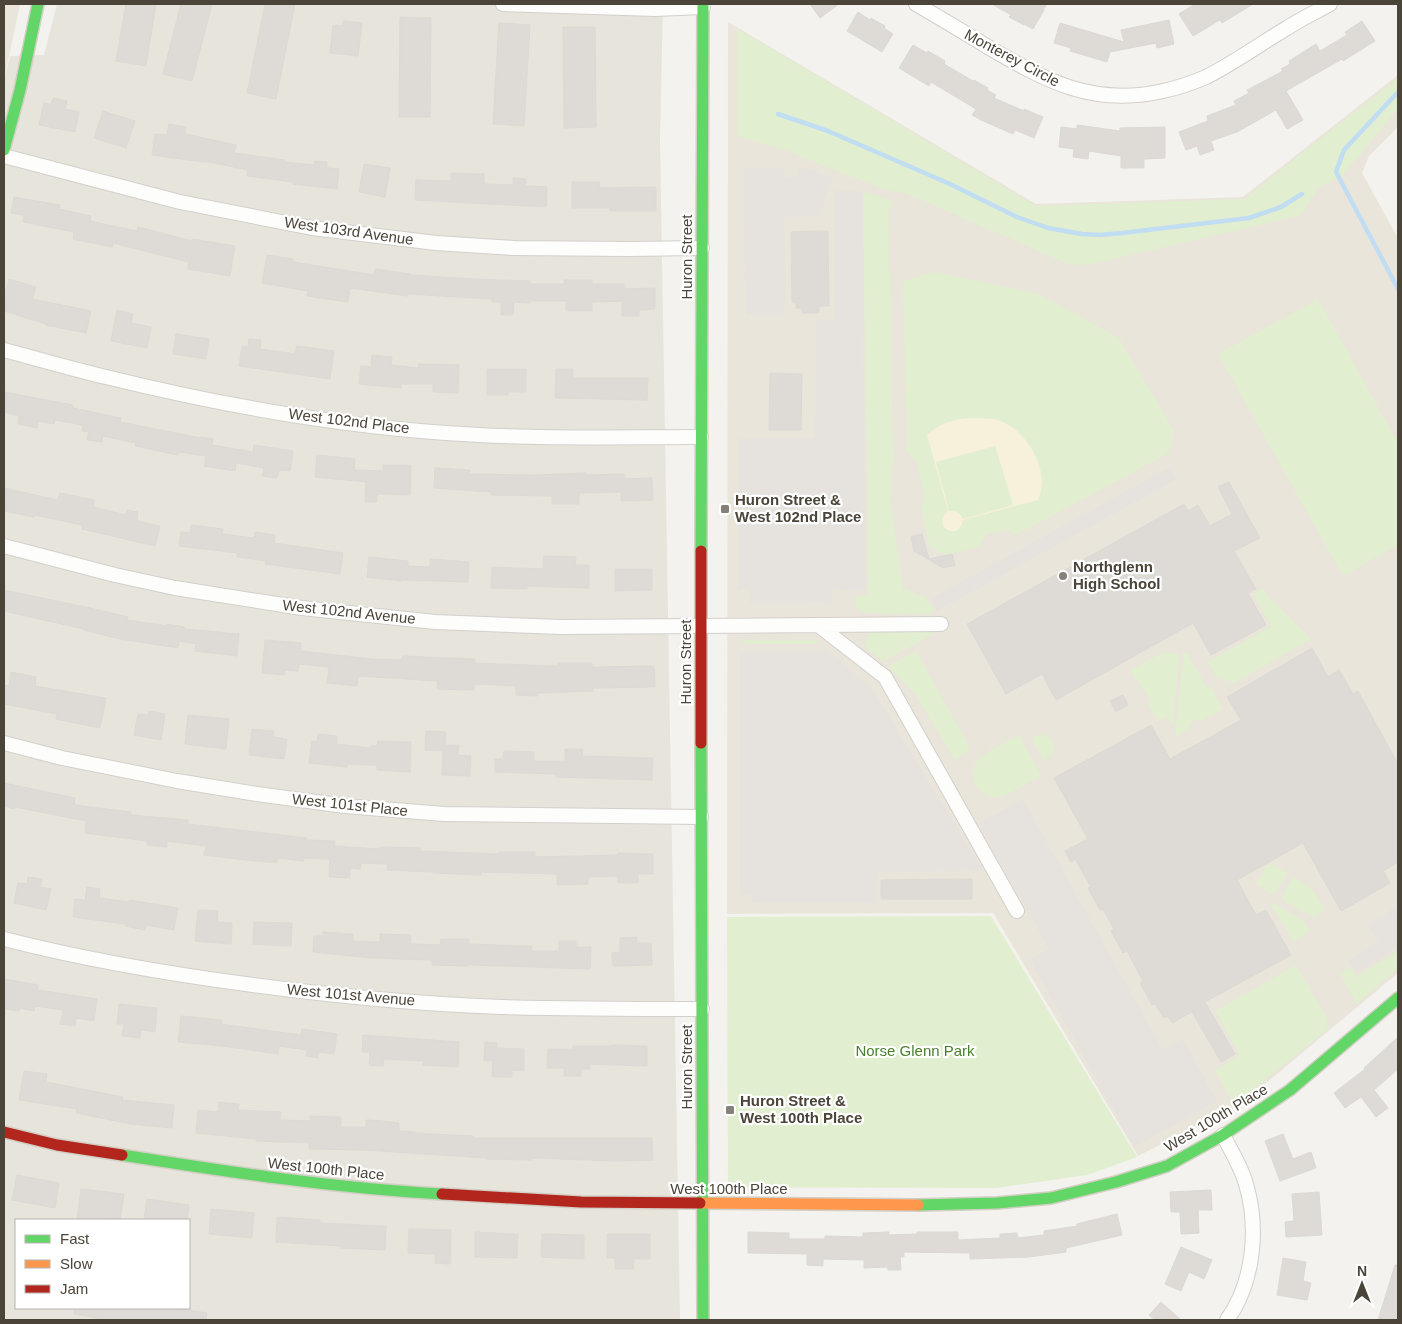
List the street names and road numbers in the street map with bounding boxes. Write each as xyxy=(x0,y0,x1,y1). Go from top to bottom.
street label: Monterey Circle xyxy=(962,25,1063,90)
street label: West 103rd Avenue xyxy=(283,213,415,248)
street label: Huron Street xyxy=(678,214,695,300)
street label: West 102nd Place xyxy=(288,405,410,436)
street label: West 102nd Avenue xyxy=(282,596,416,627)
street label: Huron Street xyxy=(677,619,694,705)
street label: West 101st Place xyxy=(291,790,409,819)
street label: West 101st Avenue xyxy=(286,980,416,1009)
street label: Huron Street xyxy=(678,1024,695,1110)
street label: West 100th Place xyxy=(1161,1080,1270,1155)
street label: West 100th Place xyxy=(267,1154,385,1183)
street label: West 100th Place xyxy=(670,1180,788,1197)

